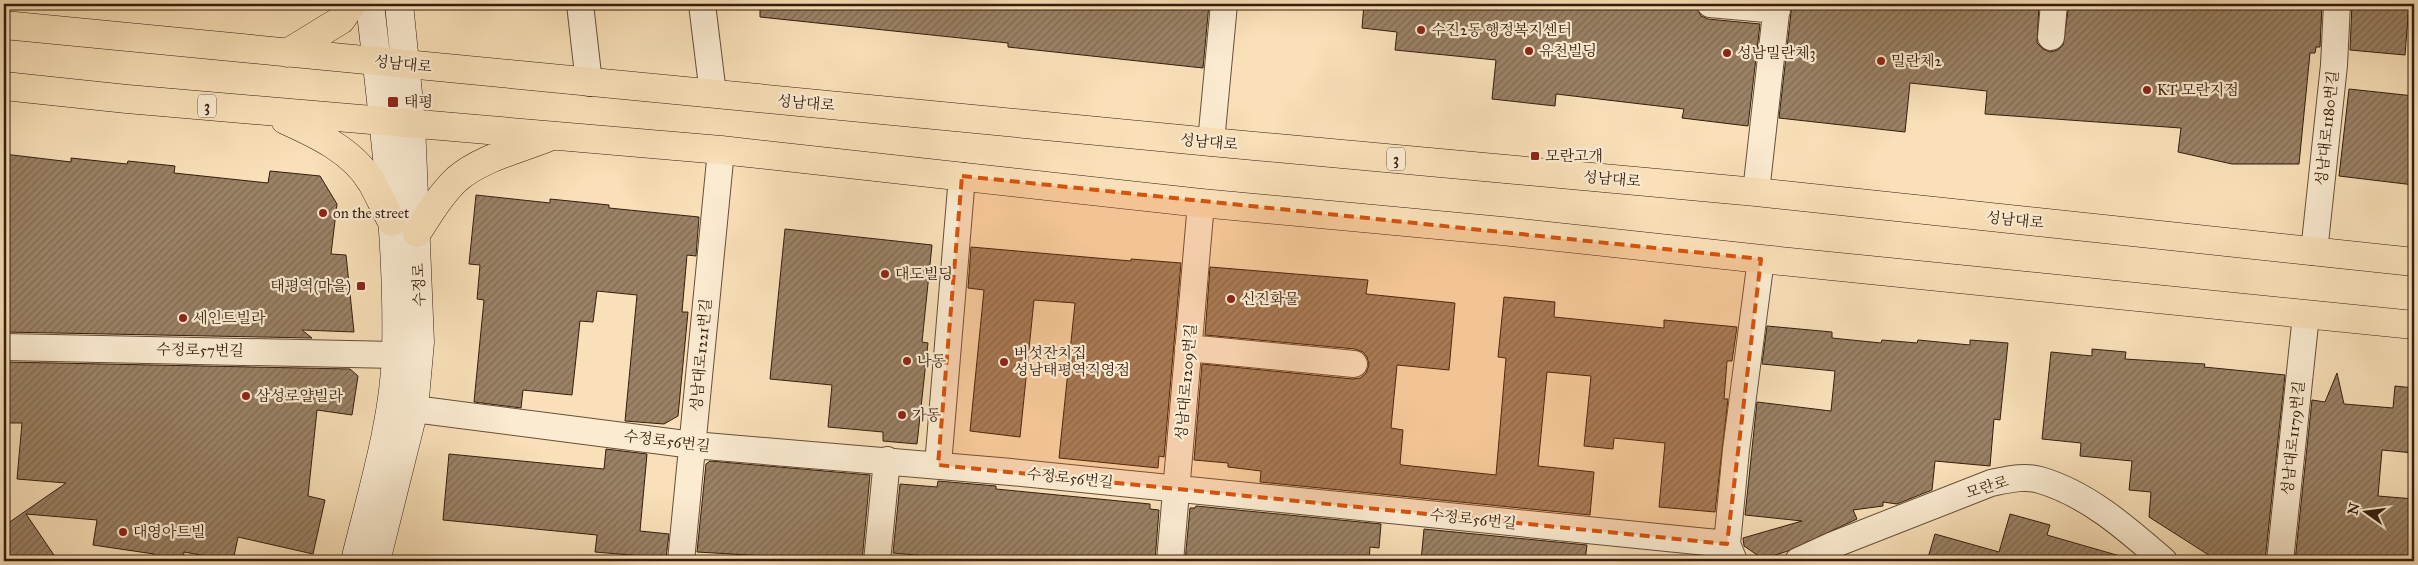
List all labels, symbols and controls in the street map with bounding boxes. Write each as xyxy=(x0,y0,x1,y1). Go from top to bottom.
place label: 수진2동 행정복지센터 xyxy=(1431,21,1572,39)
marker: 수진2동 행정복지센터 xyxy=(1415,24,1427,36)
place label: 유천빌딩 xyxy=(1539,42,1597,60)
place label: 성남밀란체3 xyxy=(1737,44,1815,62)
marker: 유천빌딩 xyxy=(1523,45,1535,57)
marker: 성남밀란체3 xyxy=(1721,47,1733,59)
street label: 성남대로 xyxy=(373,52,433,76)
place label: 밀란체2 xyxy=(1891,52,1942,70)
marker: 밀란체2 xyxy=(1875,55,1887,67)
street label: 성남대로1180번길 xyxy=(2312,70,2342,186)
place label: KT 모란지점 xyxy=(2157,81,2239,99)
marker: KT 모란지점 xyxy=(2141,84,2153,96)
street label: 성남대로 xyxy=(776,92,836,115)
place label: 태평 xyxy=(404,93,433,111)
road number: 3 xyxy=(198,94,216,118)
marker: 태평 xyxy=(386,95,400,109)
street label: 성남대로 xyxy=(1179,131,1239,154)
place label: 모란고개 xyxy=(1545,147,1603,165)
road number: 3 xyxy=(1387,148,1405,170)
marker: 모란고개 xyxy=(1529,150,1541,162)
street label: 성남대로 xyxy=(1582,168,1642,191)
place label: on the street xyxy=(333,204,410,222)
marker: on the street xyxy=(317,207,329,219)
street label: 성남대로 xyxy=(1985,208,2045,232)
street label: 수정로 xyxy=(409,262,429,307)
place label: 대도빌딩 xyxy=(895,265,953,283)
marker: 대도빌딩 xyxy=(879,268,891,280)
place label: 태평역(마을) xyxy=(270,277,351,296)
marker: 태평역(마을) xyxy=(355,280,367,292)
place label: 신진화물 xyxy=(1241,290,1299,308)
marker: 신진화물 xyxy=(1225,293,1237,305)
street label: 성남대로1221번길 xyxy=(687,298,715,412)
place label: 세인트빌라 xyxy=(193,309,266,327)
marker: 세인트빌라 xyxy=(177,312,189,324)
street label: 성남대로1209번길 xyxy=(1172,323,1200,441)
street label: 수정로57번길 xyxy=(156,340,244,360)
place label: 버섯잔치집 성남태평역직영점 xyxy=(1014,344,1130,379)
place label: 나동 xyxy=(917,352,946,370)
marker: 나동 xyxy=(901,355,913,367)
marker: 버섯잔치집 성남태평역직영점 xyxy=(998,356,1010,368)
street label: 성남대로1179번길 xyxy=(2278,380,2308,496)
place label: 삼성로얄빌라 xyxy=(256,387,343,405)
marker: 삼성로얄빌라 xyxy=(240,390,252,402)
place label: 가동 xyxy=(912,406,941,424)
marker: 가동 xyxy=(896,409,908,421)
street label: 수정로56번길 xyxy=(623,427,711,455)
street label: 수정로56번길 xyxy=(1026,464,1114,492)
street label: 모란로 xyxy=(1964,472,2011,502)
north arrow xyxy=(2340,488,2390,538)
text: N xyxy=(2344,501,2364,517)
street label: 수정로56번길 xyxy=(1429,505,1517,533)
place label: 대영아트빌 xyxy=(133,523,205,541)
marker: 대영아트빌 xyxy=(117,526,129,538)

